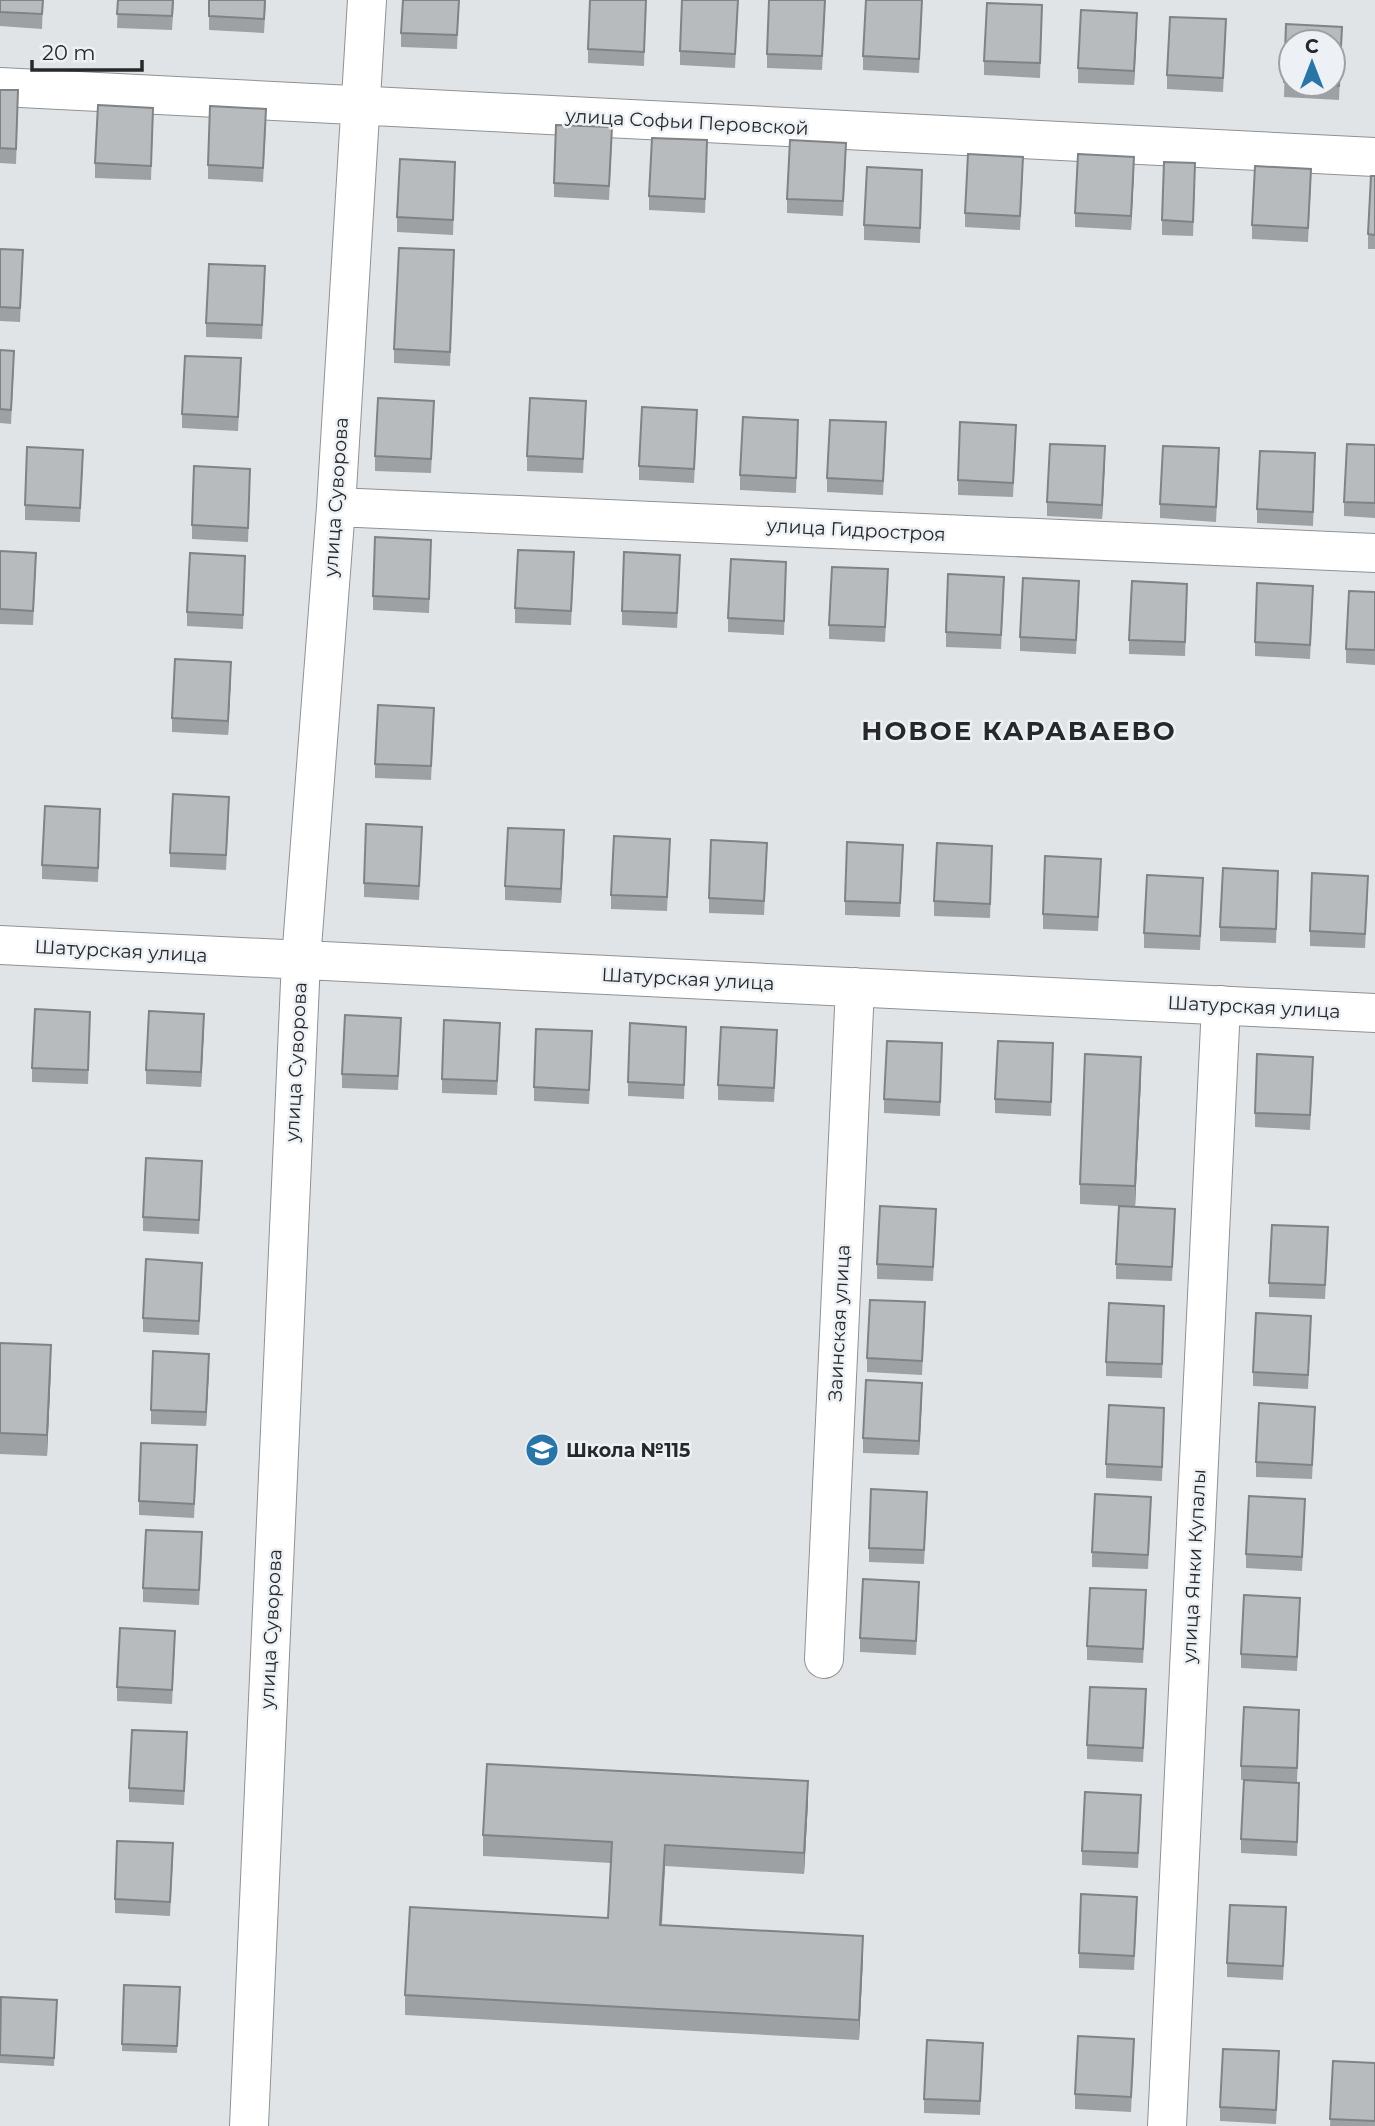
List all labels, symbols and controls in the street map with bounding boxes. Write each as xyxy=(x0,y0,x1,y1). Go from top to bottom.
scale bar xyxy=(32,28,142,72)
north arrow xyxy=(1277,28,1347,98)
text: С xyxy=(1305,35,1319,58)
text: 20 m xyxy=(42,40,96,65)
street label: улица Софьи Перовской xyxy=(564,104,809,140)
street label: улица Суворова xyxy=(319,416,353,579)
street label: улица Гидростроя xyxy=(765,514,946,546)
district label: НОВОЕ КАРАВАЕВО xyxy=(861,715,1177,747)
street label: Шатурская улица xyxy=(34,935,208,967)
street label: Шатурская улица xyxy=(601,963,775,995)
street label: улица Суворова xyxy=(280,982,312,1143)
street label: Шатурская улица xyxy=(1167,991,1341,1023)
street label: Заинская улица xyxy=(823,1244,855,1402)
school or university icon: Школа №115 xyxy=(523,1431,561,1469)
place label: Школа №115 xyxy=(566,1439,690,1462)
street label: улица Янки Купалы xyxy=(1177,1468,1211,1665)
street label: улица Суворова xyxy=(255,1549,287,1710)

